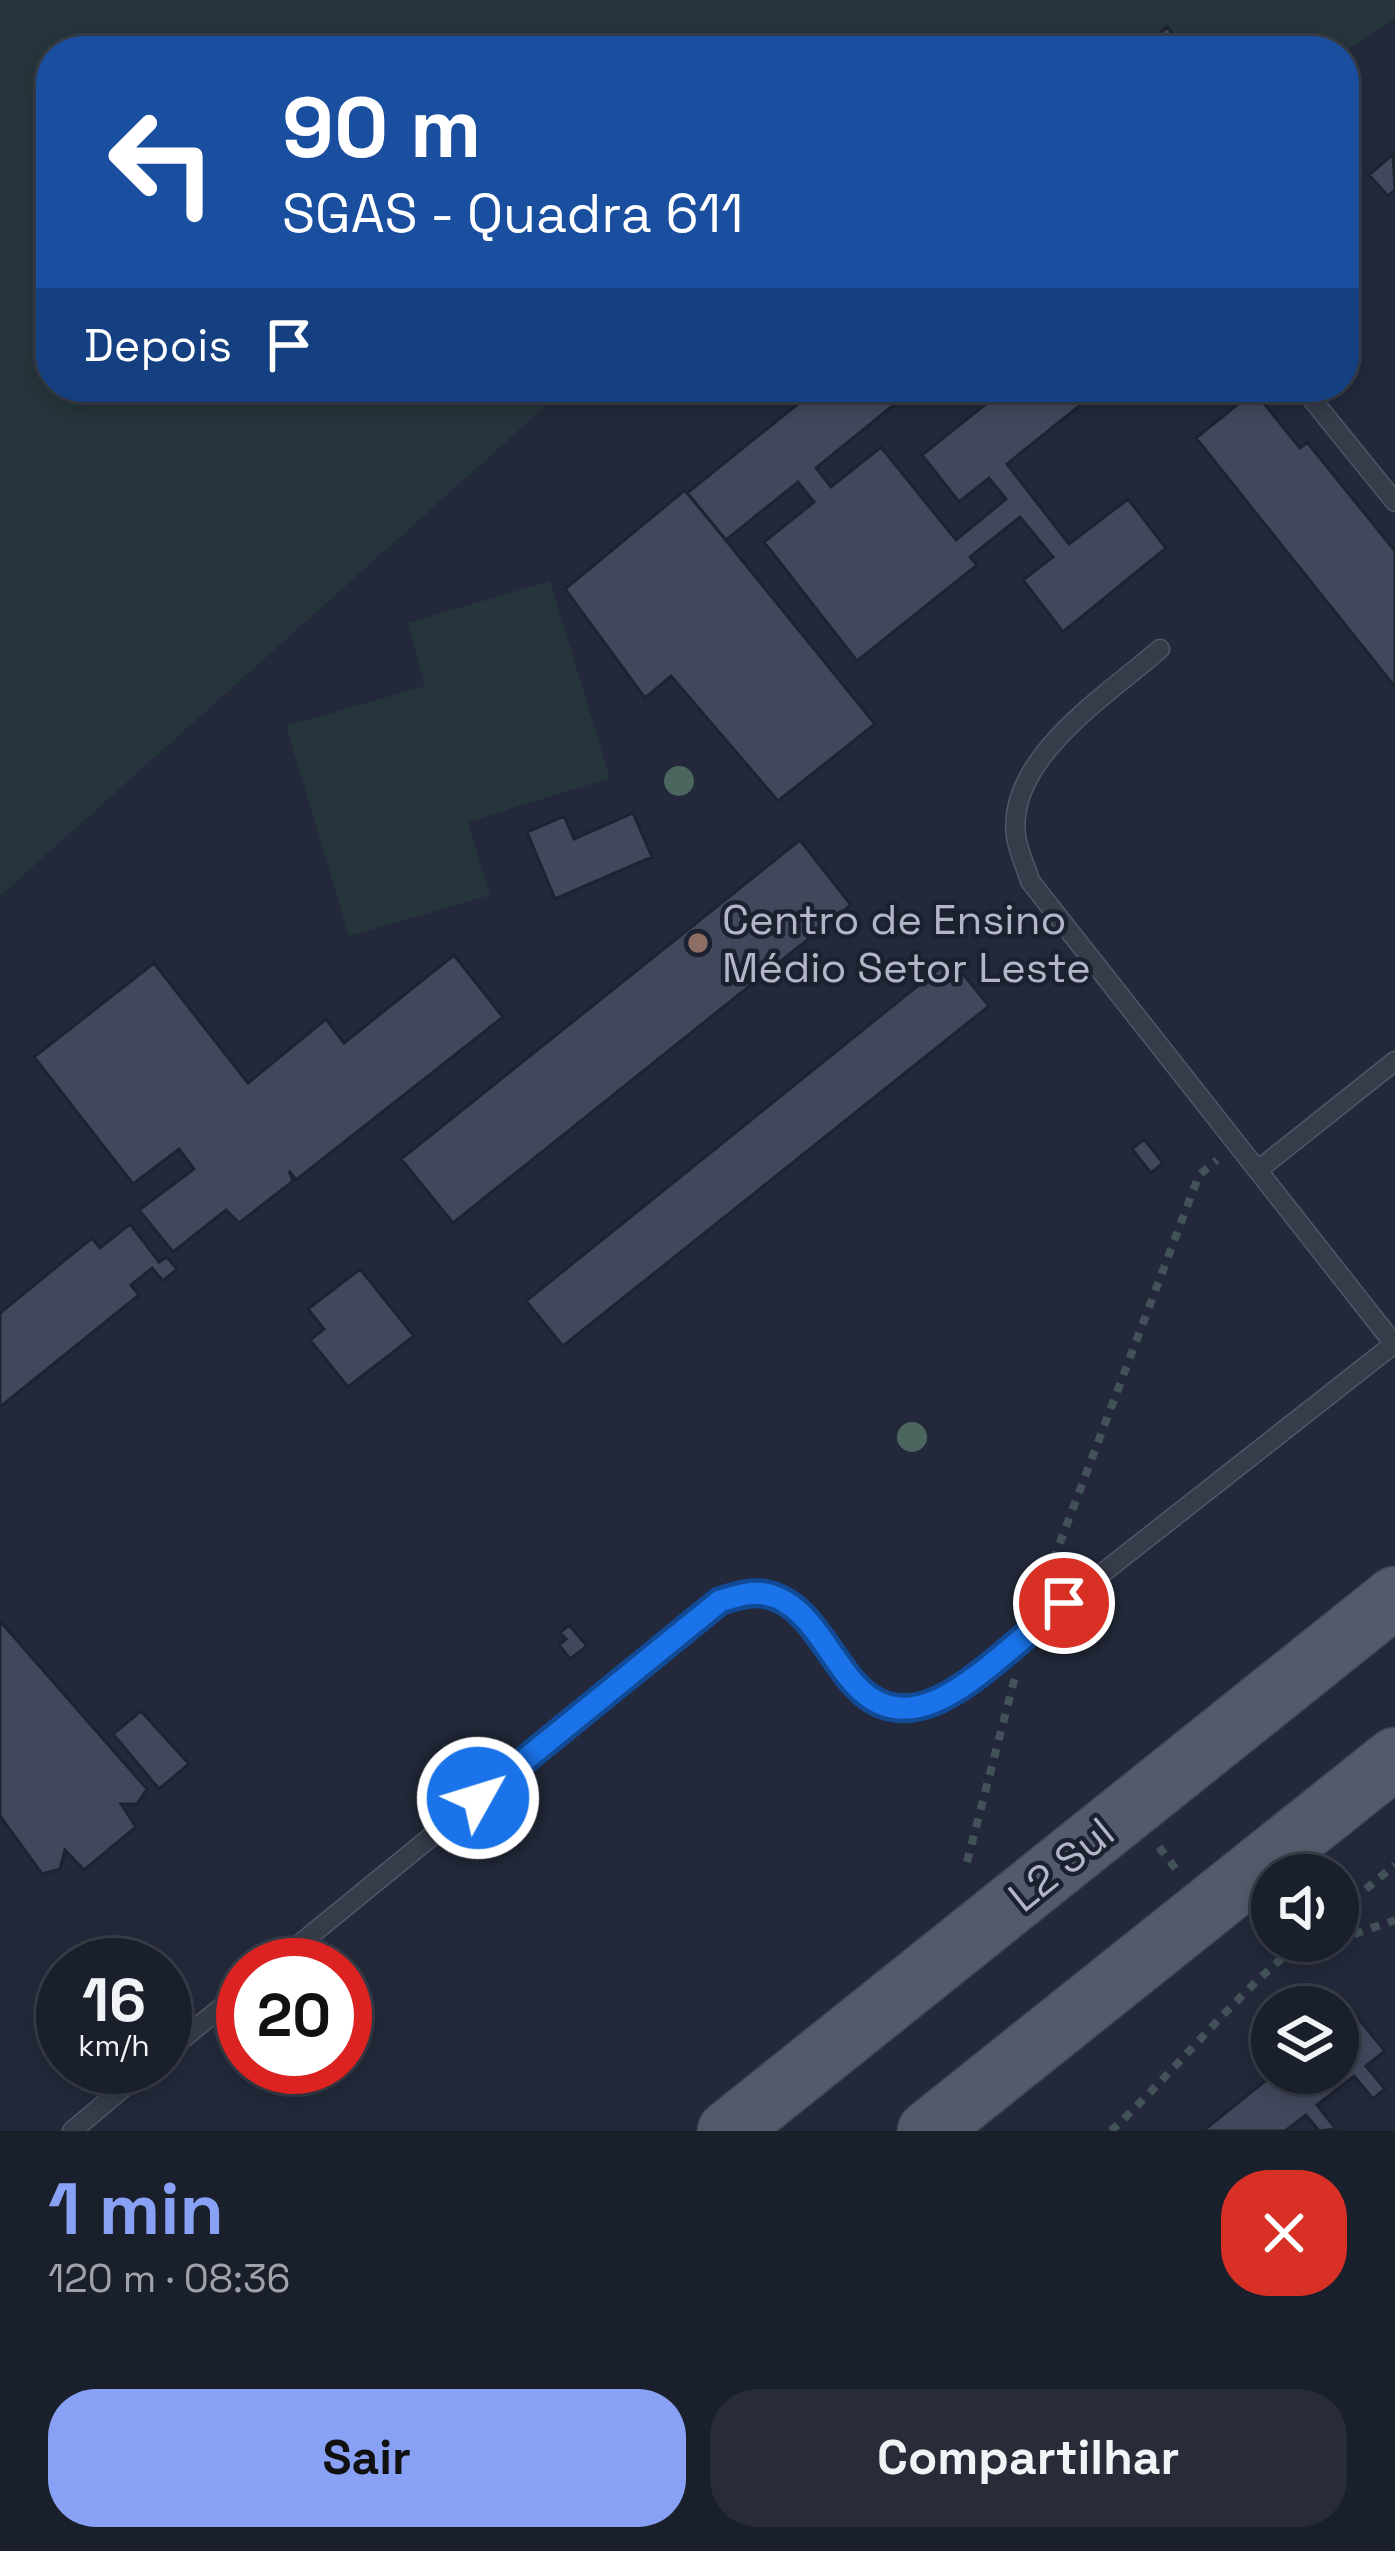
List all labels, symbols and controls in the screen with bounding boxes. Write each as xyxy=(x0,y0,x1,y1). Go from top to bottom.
text: 90 m xyxy=(282,74,481,182)
icon: left xyxy=(84,84,240,240)
text: SGAS - Quadra 611 xyxy=(282,179,744,248)
icon: arrive xyxy=(256,312,322,378)
text: Depois xyxy=(84,317,232,374)
place label: Centro de Ensino Médio Setor Leste xyxy=(722,893,1091,994)
marker: Centro de Ensino Médio Setor Leste xyxy=(685,930,711,956)
pin xyxy=(1013,1552,1115,1654)
icon: arrive xyxy=(1031,1570,1097,1636)
position arrow xyxy=(415,1735,541,1861)
street label: L2 Sul xyxy=(998,1806,1125,1923)
map controls xyxy=(1251,1854,1359,2094)
button: sound xyxy=(1251,1854,1359,1962)
speed limit sign: 20 xyxy=(216,1938,372,2094)
text: 16 xyxy=(82,1962,146,2039)
button: layers xyxy=(1251,1986,1359,2094)
text: km/h xyxy=(78,2026,150,2065)
text: 1 min xyxy=(48,2163,224,2255)
button: close xyxy=(1221,2170,1347,2296)
text: 120 m · 08:36 xyxy=(48,2254,290,2303)
button: Sair xyxy=(48,2389,686,2527)
button: Compartilhar xyxy=(710,2389,1347,2527)

